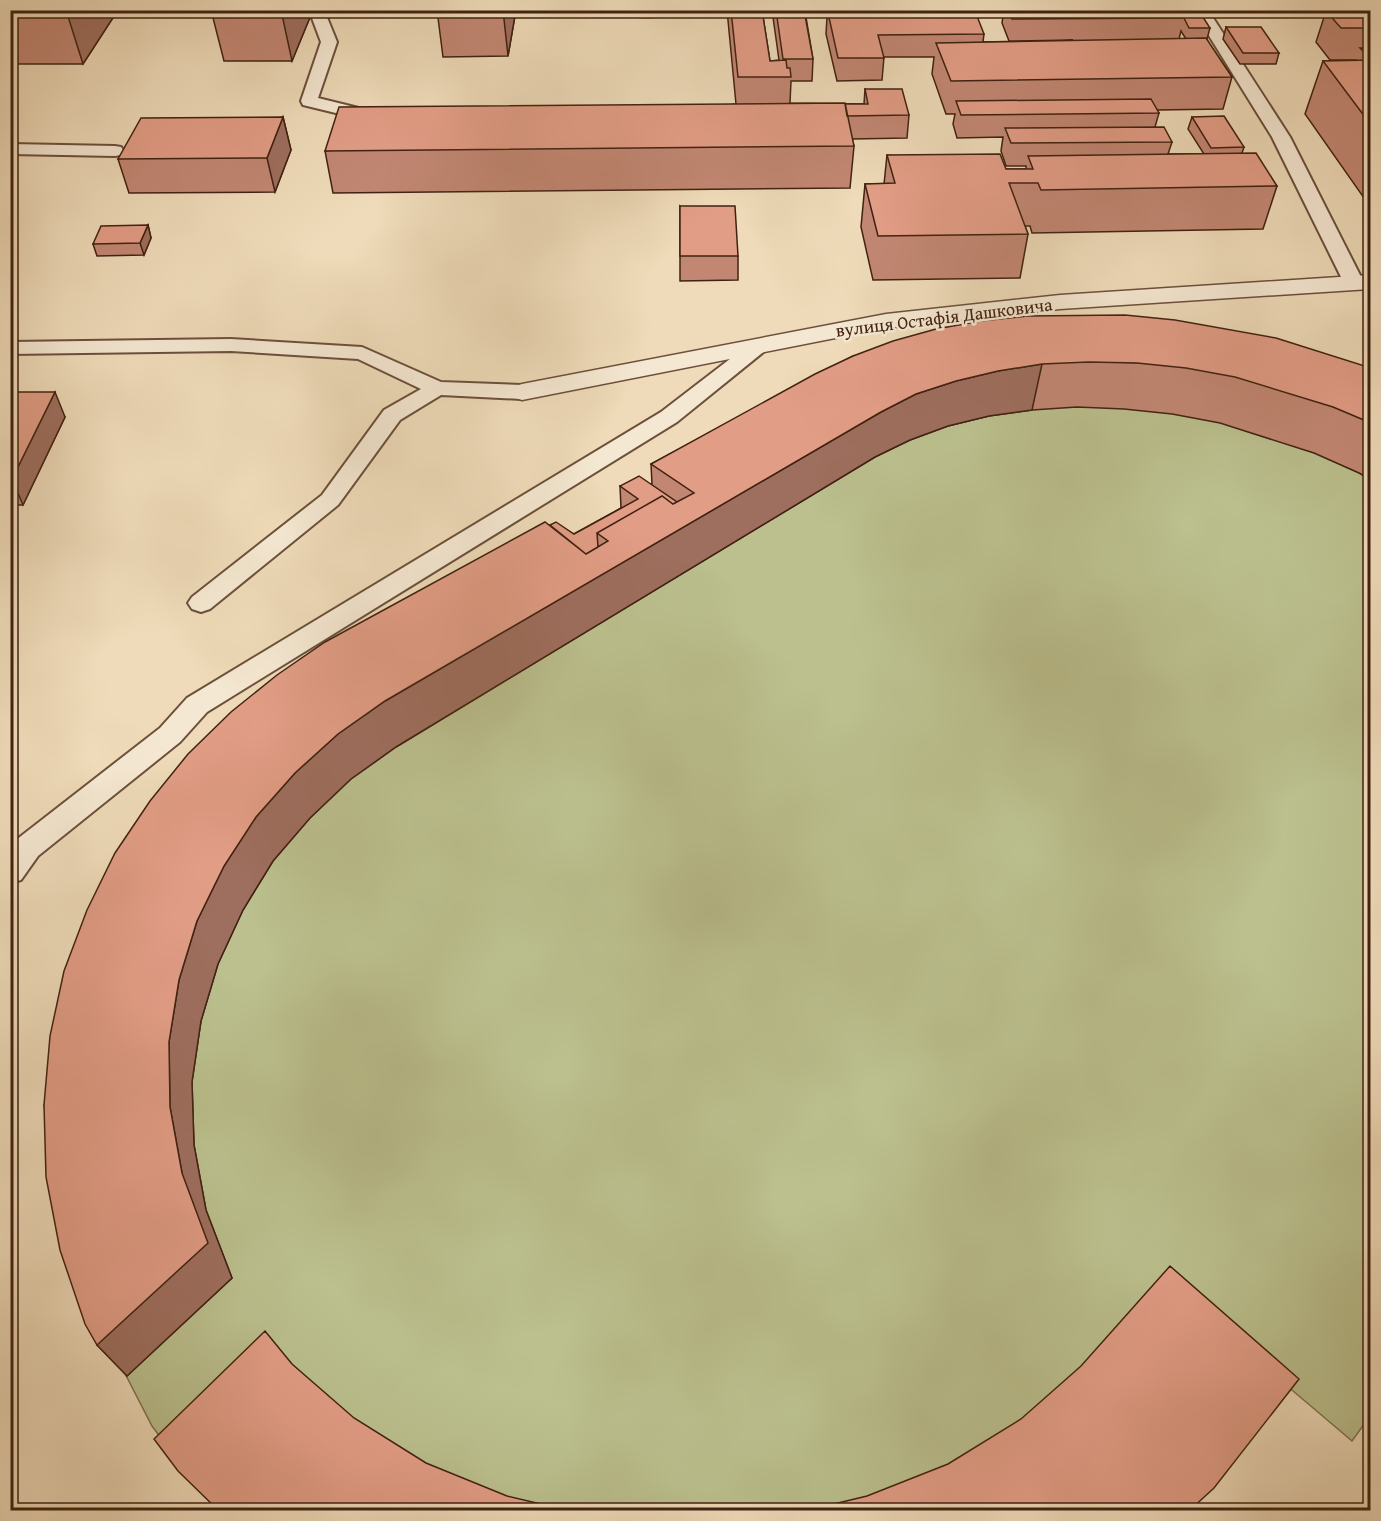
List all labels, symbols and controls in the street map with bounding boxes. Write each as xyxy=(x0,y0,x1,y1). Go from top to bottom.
street label: вулиця Остафія Дашковича xyxy=(834,290,1054,344)

